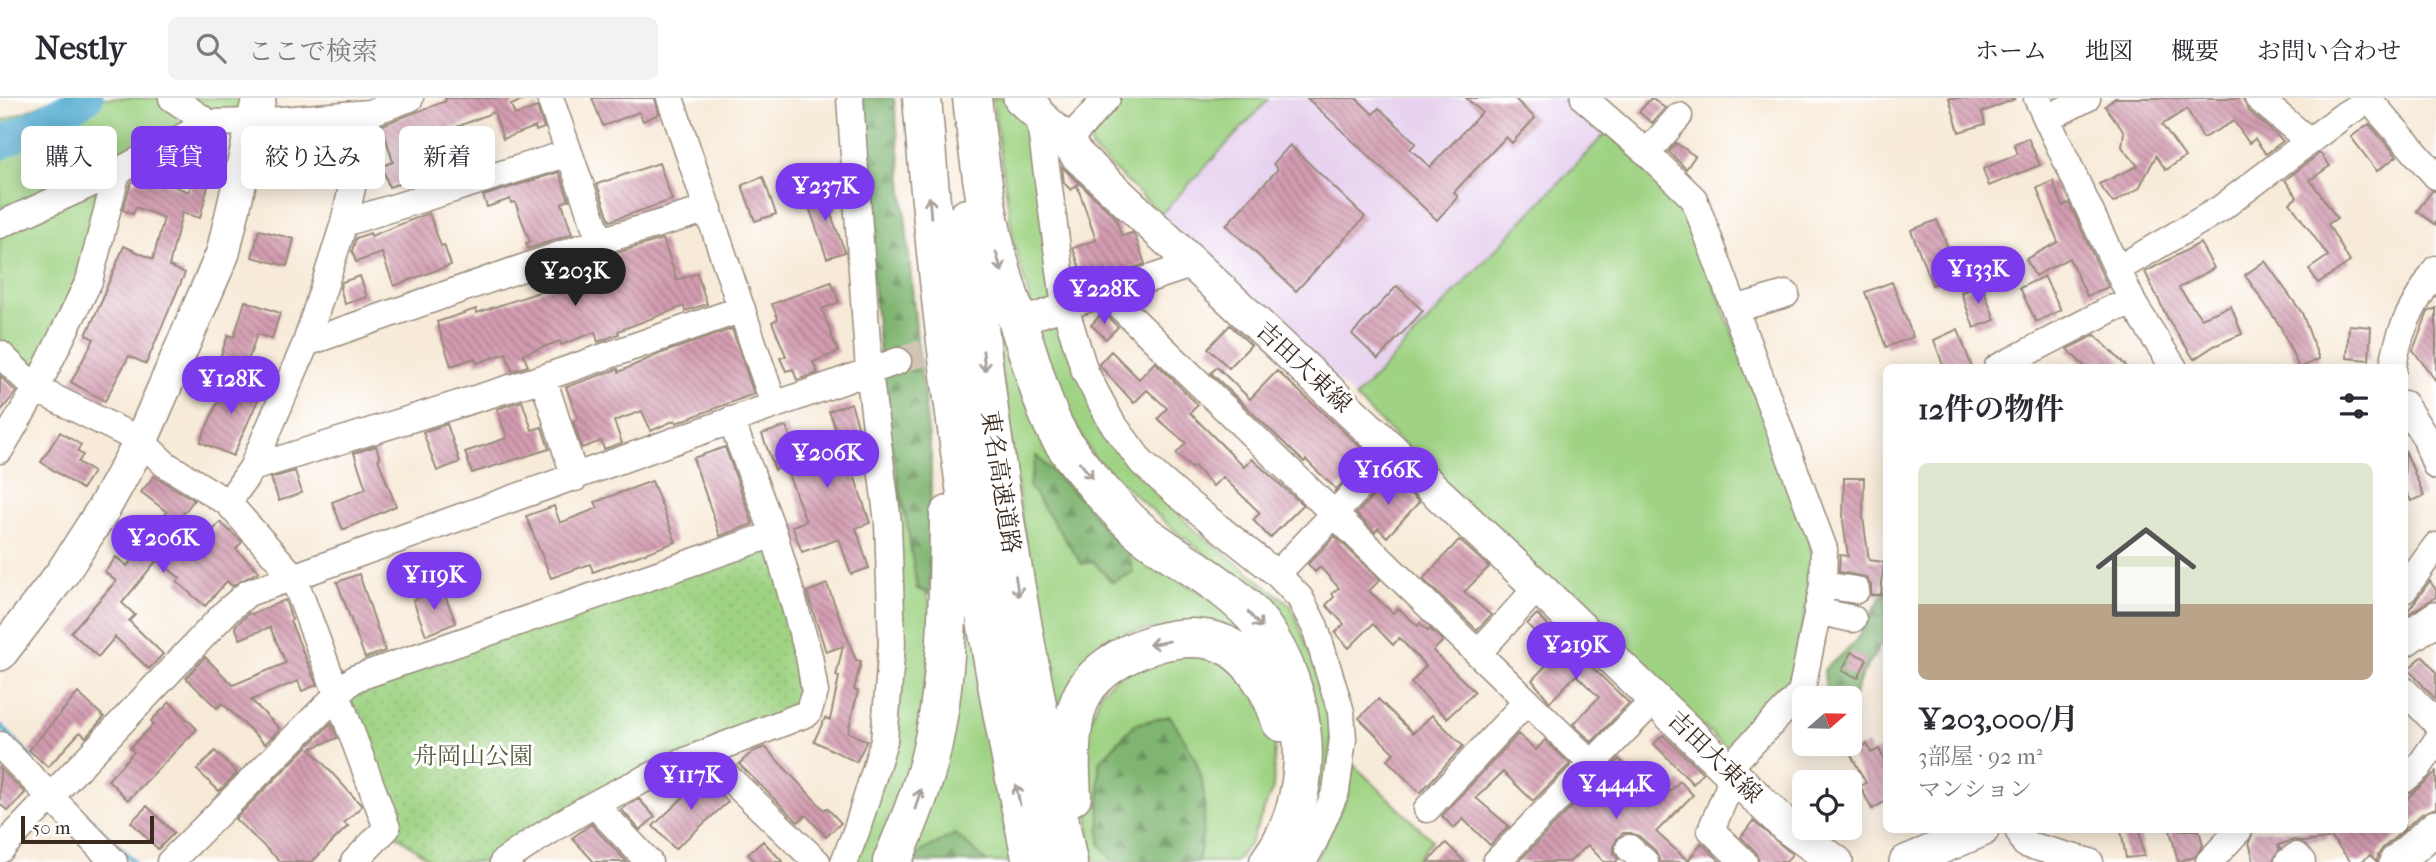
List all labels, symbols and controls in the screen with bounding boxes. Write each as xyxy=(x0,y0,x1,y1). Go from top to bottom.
search box xyxy=(168,17,658,80)
text: Nestly xyxy=(35,29,126,68)
icon: search xyxy=(192,29,230,67)
text: ここで検索 xyxy=(248,36,378,67)
text: ホーム xyxy=(1975,37,2047,65)
text: 地図 xyxy=(2085,37,2133,65)
text: 概要 xyxy=(2171,37,2219,65)
text: お問い合わせ xyxy=(2257,37,2401,65)
chip: 購入 xyxy=(21,126,117,189)
chip: 賃貸 xyxy=(131,126,227,189)
chip: 絞り込み xyxy=(241,126,385,189)
chip: 新着 xyxy=(399,126,495,189)
pin: ¥237K xyxy=(776,164,874,223)
text: ¥237K xyxy=(792,172,858,199)
one-way arrow xyxy=(923,196,936,219)
pin: ¥133K xyxy=(1929,246,2027,306)
pin: ¥203K xyxy=(526,248,624,308)
one-way arrow xyxy=(994,250,1007,272)
text: ¥133K xyxy=(1947,255,2009,282)
text: ¥203K xyxy=(541,257,609,284)
pin: ¥228K xyxy=(1055,266,1153,326)
text: ¥228K xyxy=(1069,275,1139,302)
street label: 吉田大東線 xyxy=(1251,316,1357,418)
one-way arrow xyxy=(977,349,990,372)
pin: ¥128K xyxy=(182,356,280,416)
text: ¥128K xyxy=(198,365,264,392)
icon: filters xyxy=(2335,387,2373,425)
text: 12件の物件 xyxy=(1918,392,2064,427)
street label: 東名高速道路 xyxy=(976,409,1026,555)
pin: ¥206K xyxy=(778,430,876,490)
text: ¥206K xyxy=(791,439,863,466)
pin: ¥166K xyxy=(1339,448,1437,507)
text: ¥166K xyxy=(1354,456,1422,483)
one-way arrow xyxy=(1078,461,1093,479)
icon: home xyxy=(2083,509,2209,635)
pin: ¥206K xyxy=(114,516,212,575)
text: ¥206K xyxy=(127,524,199,551)
pin: ¥119K xyxy=(385,552,483,612)
text: ¥119K xyxy=(402,561,466,588)
one-way arrow xyxy=(1011,574,1024,597)
one-way arrow xyxy=(1247,611,1263,629)
pin: ¥219K xyxy=(1527,622,1625,682)
text: ¥219K xyxy=(1543,631,1609,658)
one-way arrow xyxy=(1148,637,1171,650)
north arrow xyxy=(1792,686,1862,756)
map controls xyxy=(1792,686,1862,840)
text: ¥203,000/月 xyxy=(1918,702,2079,737)
street label: 吉田大東線 xyxy=(1662,705,1768,809)
park label: 舟岡山公園 xyxy=(413,742,533,770)
text: 3部屋 · 92 m² xyxy=(1918,743,2042,770)
pin: ¥117K xyxy=(642,752,740,812)
text: ¥117K xyxy=(660,761,722,788)
pin: ¥444K xyxy=(1567,762,1665,821)
text: ¥444K xyxy=(1578,770,1654,797)
button: locate xyxy=(1792,770,1862,840)
text: マンション xyxy=(1918,776,2032,803)
one-way arrow xyxy=(1011,784,1024,807)
one-way arrow xyxy=(912,788,925,810)
scale bar xyxy=(21,813,154,845)
text: 50 m xyxy=(32,817,71,839)

